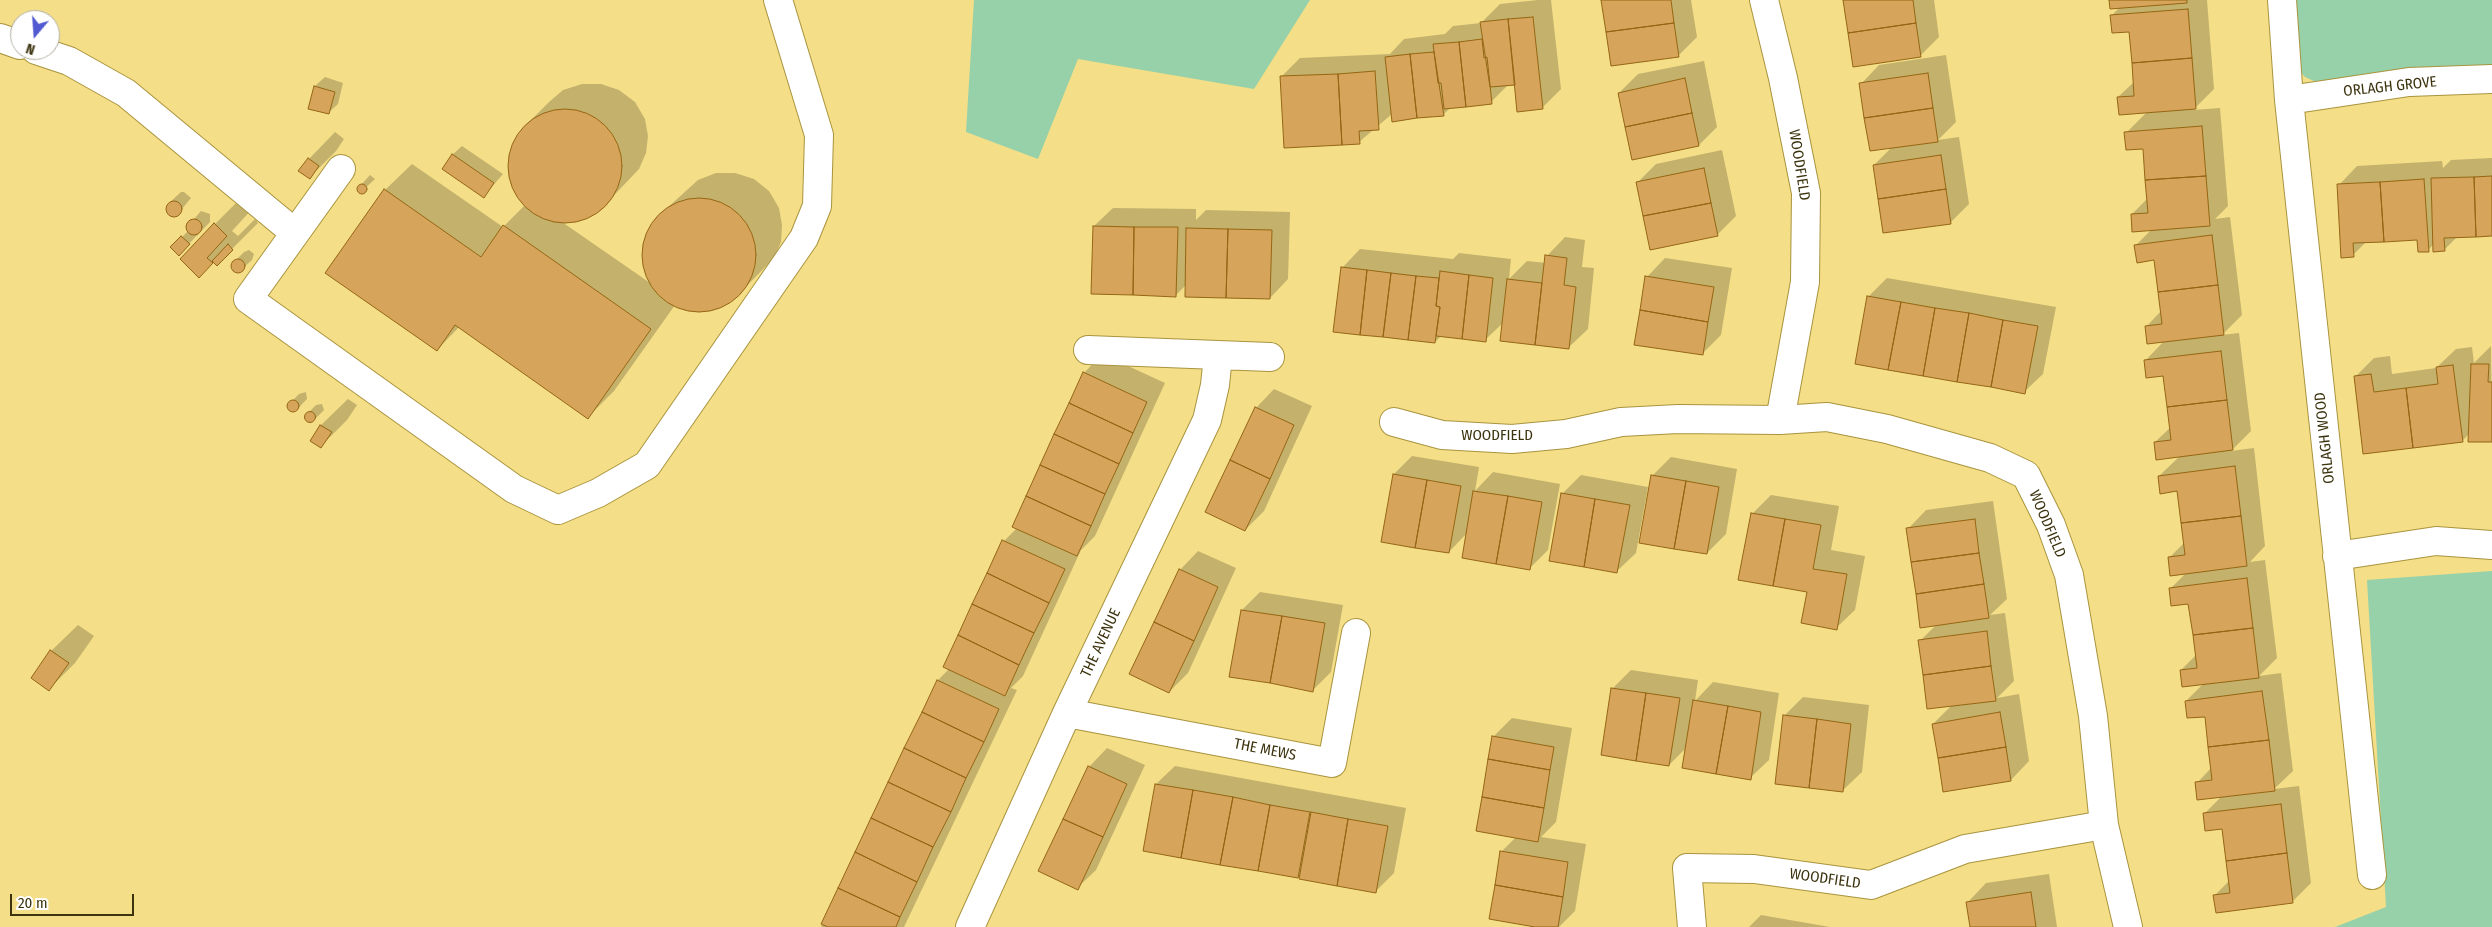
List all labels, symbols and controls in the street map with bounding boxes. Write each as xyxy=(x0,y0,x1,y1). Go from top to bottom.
north arrow xyxy=(10,10,60,60)
text: N xyxy=(24,39,37,58)
street label: ORLAGH GROVE xyxy=(2342,73,2438,101)
street label: WOODFIELD xyxy=(1785,128,1813,202)
street label: ORLAGH WOOD xyxy=(2311,391,2339,485)
street label: WOODFIELD xyxy=(1461,427,1533,445)
street label: WOODFIELD xyxy=(2025,487,2069,561)
street label: THE AVENUE xyxy=(1077,606,1125,680)
street label: THE MEWS xyxy=(1232,735,1298,765)
street label: WOODFIELD xyxy=(1788,865,1862,893)
scale bar xyxy=(12,884,136,916)
text: 20 m xyxy=(18,894,48,912)

